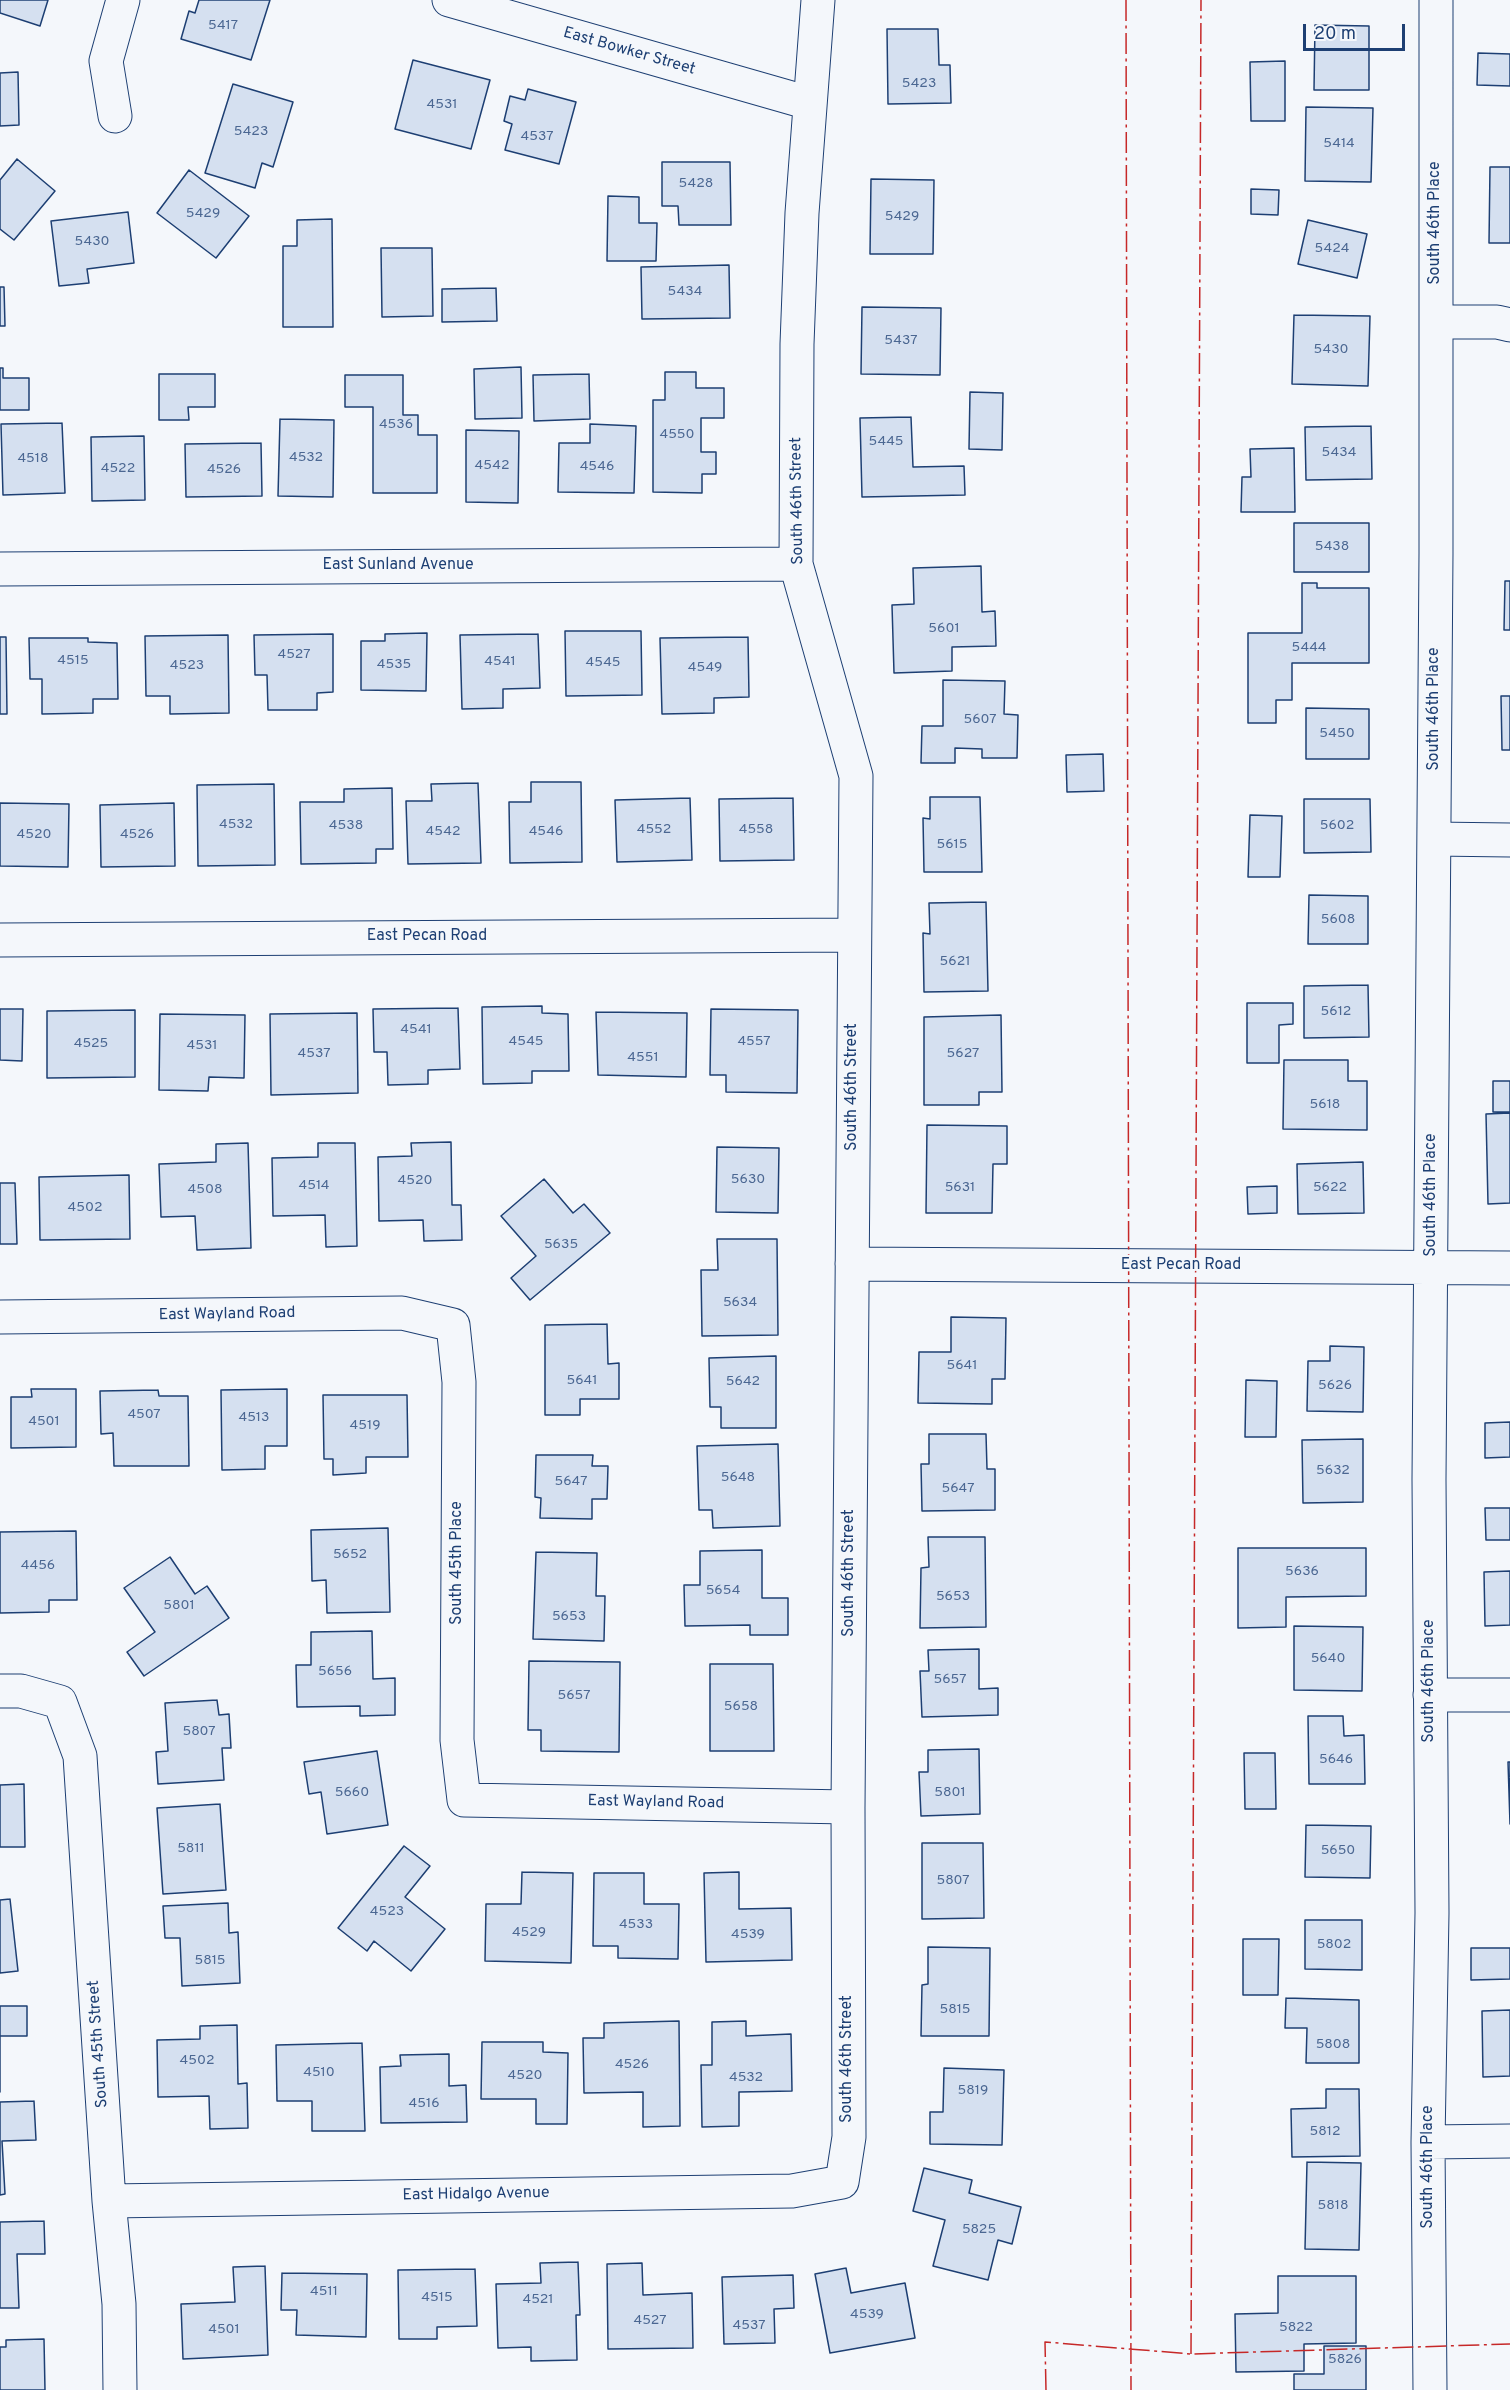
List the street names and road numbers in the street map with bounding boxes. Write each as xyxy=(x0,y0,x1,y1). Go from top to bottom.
street label: East Bowker Street xyxy=(561,24,697,80)
street label: South 46th Place xyxy=(1426,161,1446,285)
street label: South 46th Street xyxy=(787,437,809,565)
street label: East Sunland Avenue xyxy=(322,556,474,576)
street label: South 46th Place xyxy=(1425,647,1445,771)
street label: East Pecan Road xyxy=(367,927,487,947)
street label: South 46th Street xyxy=(843,1023,863,1151)
street label: South 46th Place xyxy=(1422,1133,1442,1257)
street label: East Pecan Road xyxy=(1121,1256,1241,1276)
street label: East Wayland Road xyxy=(158,1304,296,1326)
street label: South 45th Place xyxy=(448,1501,468,1625)
street label: South 46th Street xyxy=(840,1509,860,1637)
street label: South 46th Place xyxy=(1420,1619,1440,1743)
street label: East Wayland Road xyxy=(587,1792,725,1814)
street label: South 45th Street xyxy=(85,1979,113,2109)
street label: South 46th Street xyxy=(838,1995,858,2123)
street label: South 46th Place xyxy=(1419,2105,1439,2229)
street label: East Hidalgo Avenue xyxy=(402,2184,550,2206)

